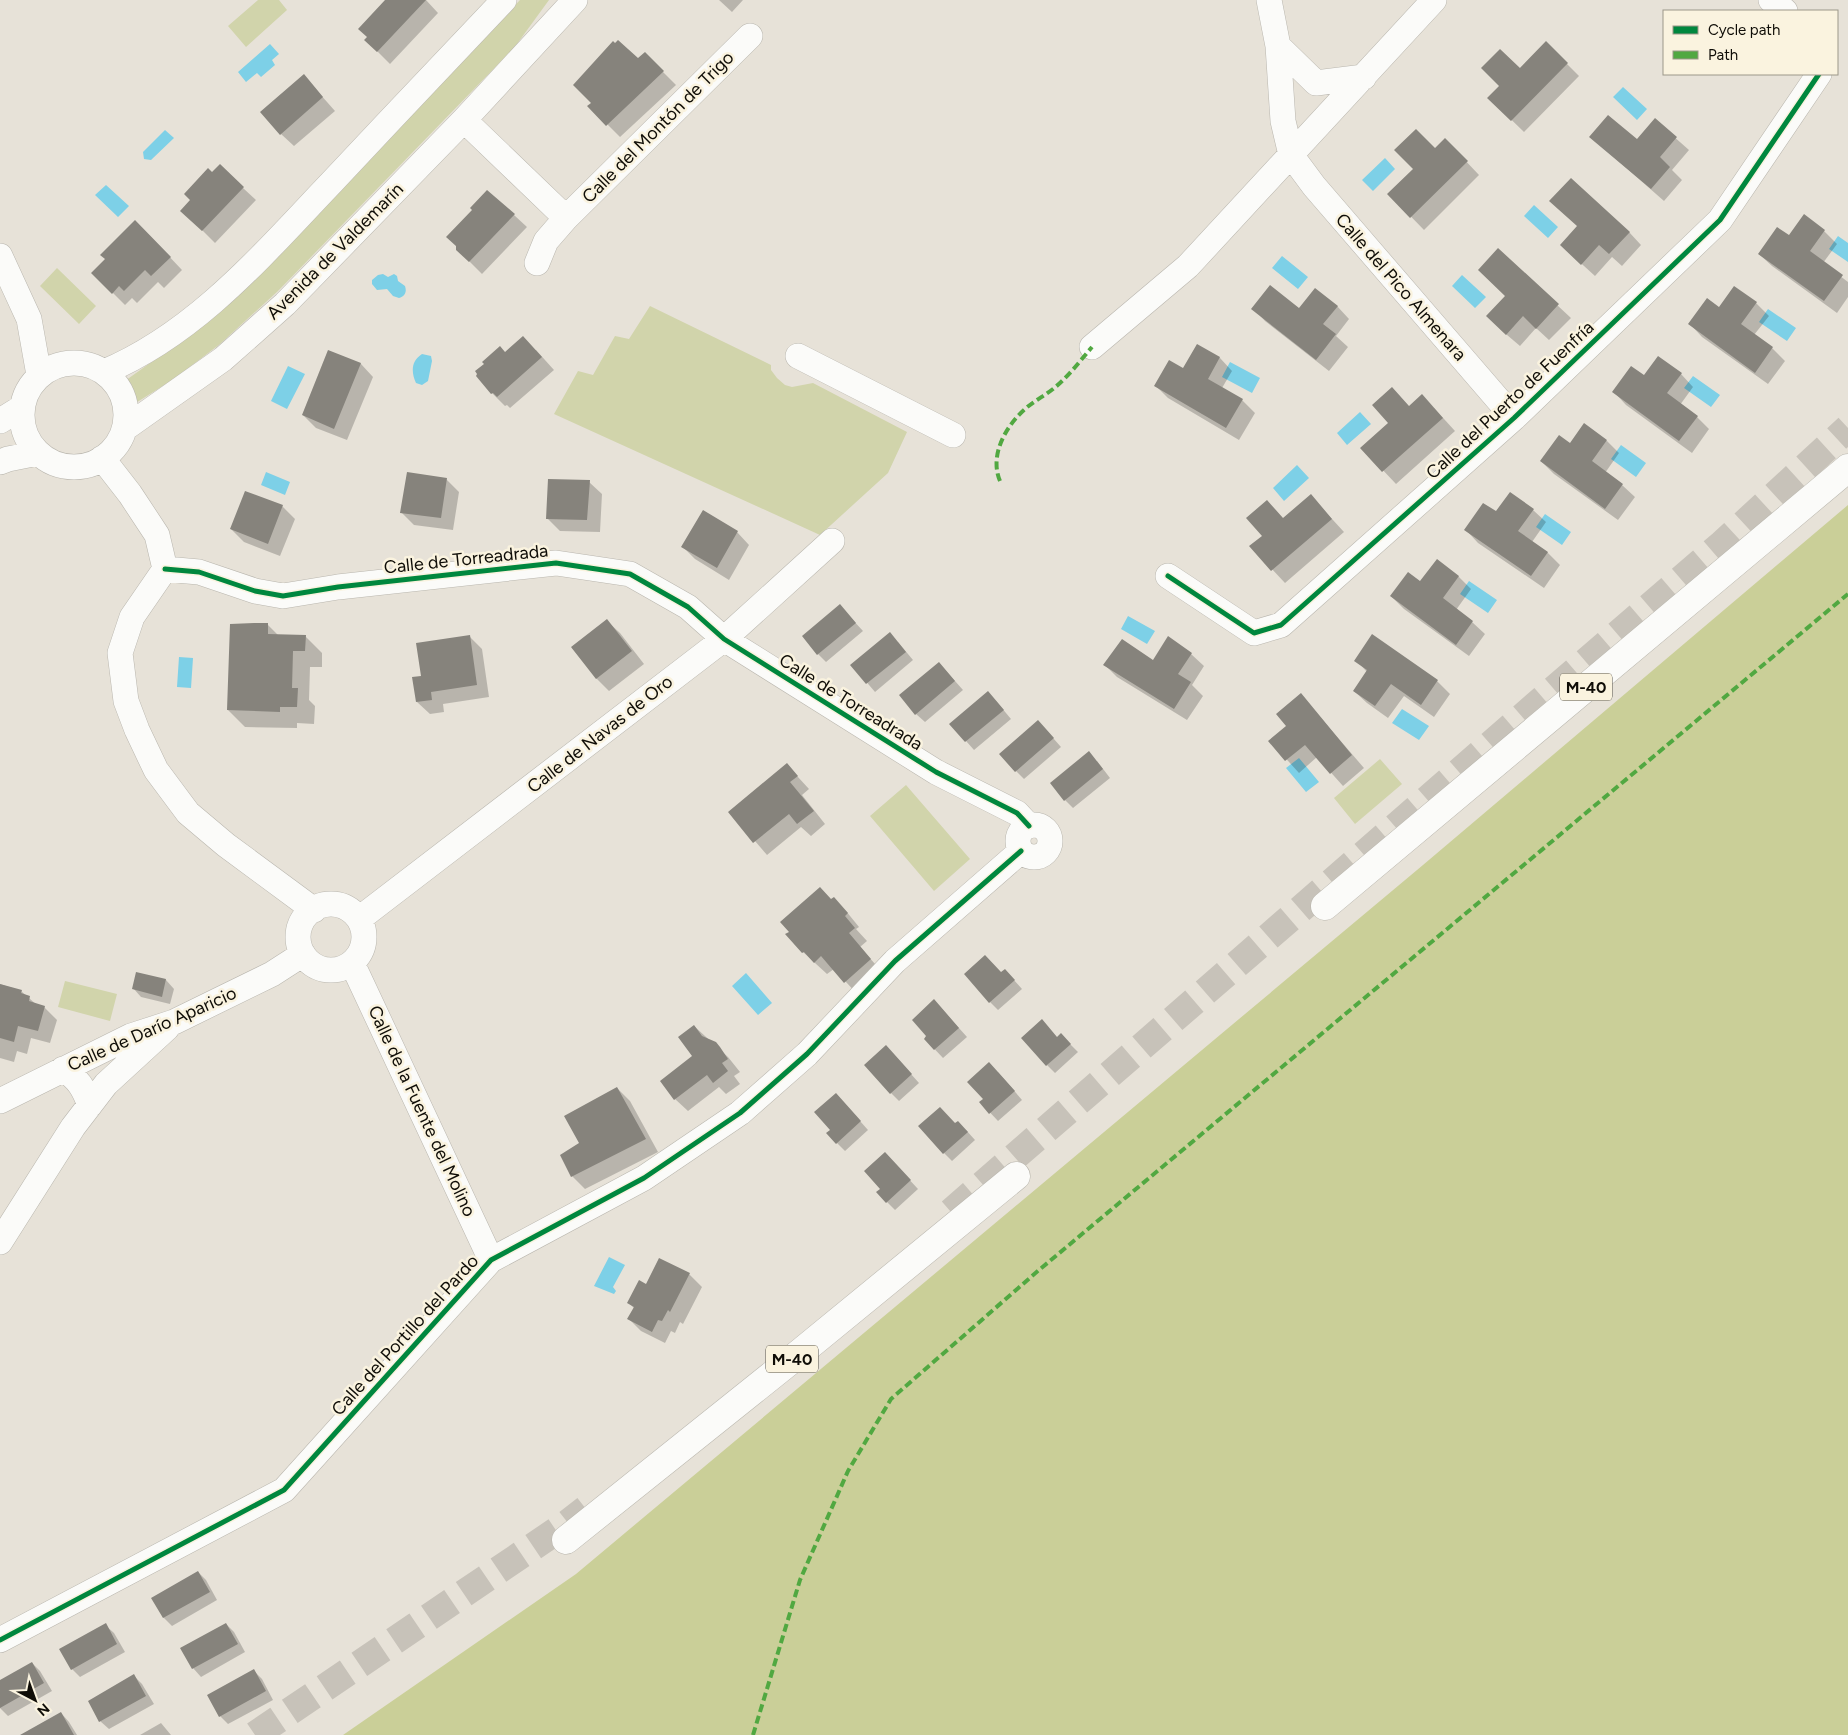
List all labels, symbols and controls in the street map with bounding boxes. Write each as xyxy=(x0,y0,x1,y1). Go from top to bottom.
legend xyxy=(1663,10,1838,75)
text: Cycle path xyxy=(1708,21,1780,39)
street label: Calle del Montón de Trigo xyxy=(577,46,739,208)
text: Path xyxy=(1708,46,1738,64)
street label: Avenida de Valdemarín xyxy=(262,178,408,324)
street label: Calle del Pico Almenara xyxy=(1331,209,1471,365)
street label: Calle del Puerto de Fuenfría xyxy=(1422,316,1598,484)
street label: Calle de Torreadrada xyxy=(383,539,549,579)
street label: Calle de Torreadrada xyxy=(775,649,927,755)
street label: Calle de Navas de Oro xyxy=(523,670,677,798)
road number: M-40 xyxy=(1560,674,1612,700)
street label: Calle de Darío Aparicio xyxy=(64,982,240,1076)
street label: Calle de la Fuente del Molino xyxy=(363,1002,481,1220)
street label: Calle del Portillo del Pardo xyxy=(327,1250,483,1420)
road number: M-40 xyxy=(766,1346,818,1372)
north arrow xyxy=(10,1675,60,1725)
text: N xyxy=(34,1699,53,1719)

